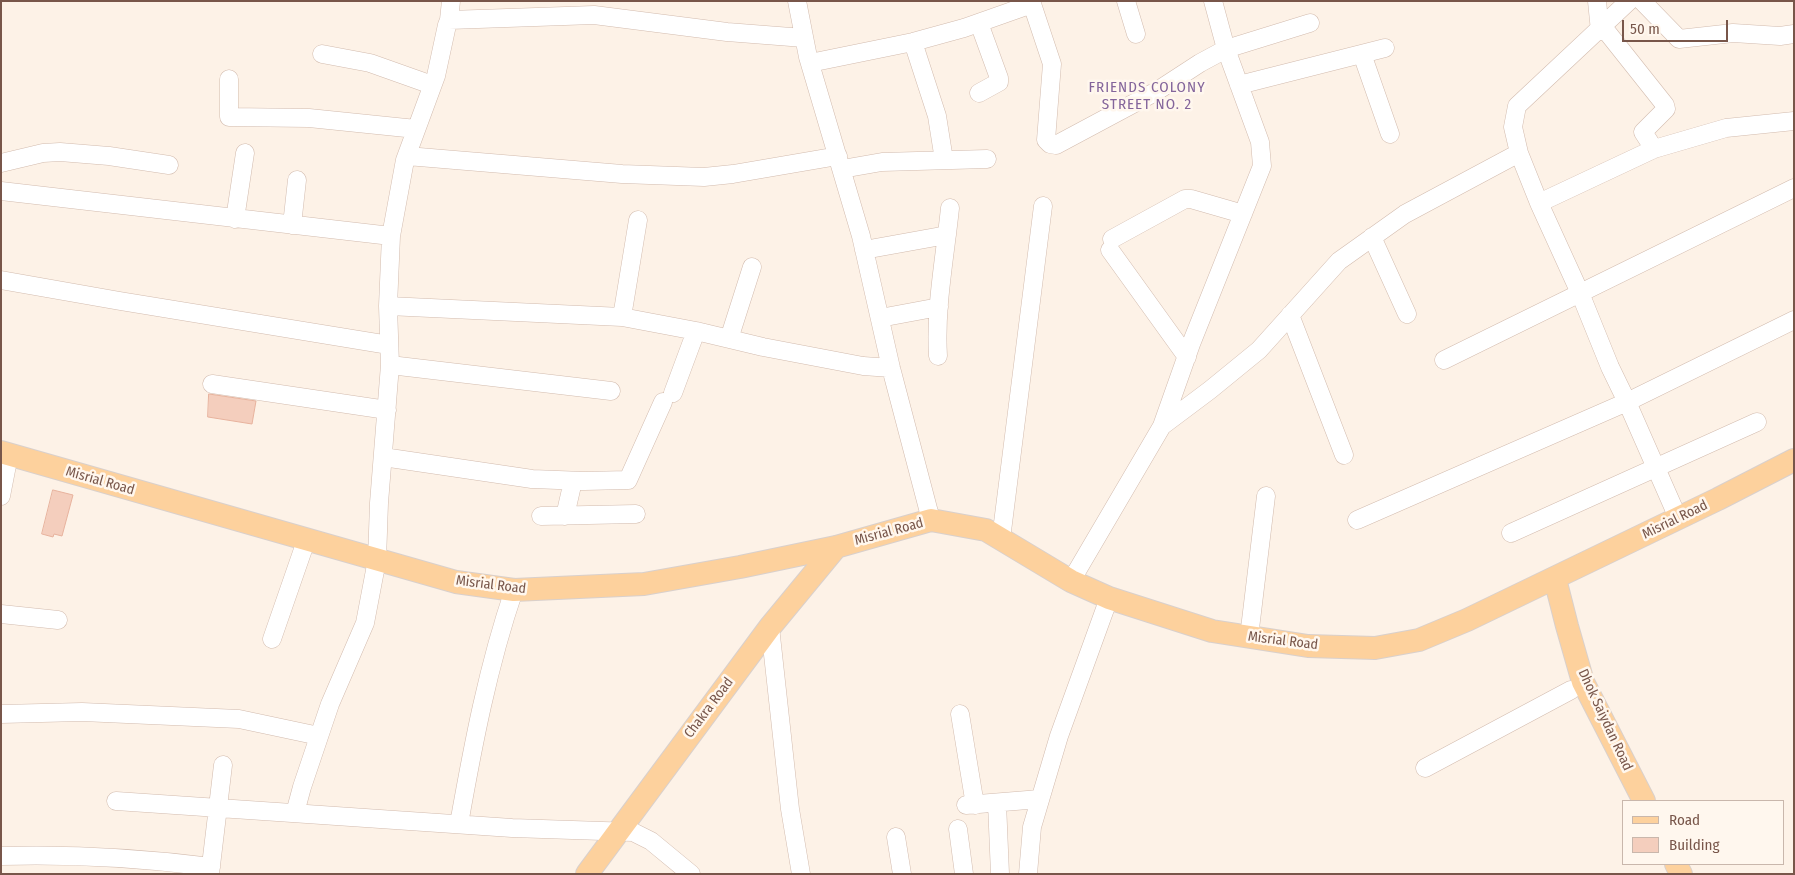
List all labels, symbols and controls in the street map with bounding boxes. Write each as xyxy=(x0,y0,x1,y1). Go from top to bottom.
scale bar xyxy=(1625,10,1731,42)
text: 50 m xyxy=(1630,20,1660,38)
district label: FRIENDS COLONY STREET NO. 2 xyxy=(1087,79,1207,114)
street label: Misrial Road xyxy=(64,463,136,499)
street label: Misrial Road xyxy=(1640,497,1710,543)
street label: Misrial Road xyxy=(853,515,925,549)
street label: Misrial Road xyxy=(455,572,527,598)
street label: Misrial Road xyxy=(1247,628,1319,654)
street label: Dhok Saiydan Road xyxy=(1574,666,1636,774)
street label: Chakra Road xyxy=(681,674,737,742)
legend xyxy=(1622,800,1785,865)
text: Road xyxy=(1669,811,1700,829)
text: Building xyxy=(1669,836,1720,854)

